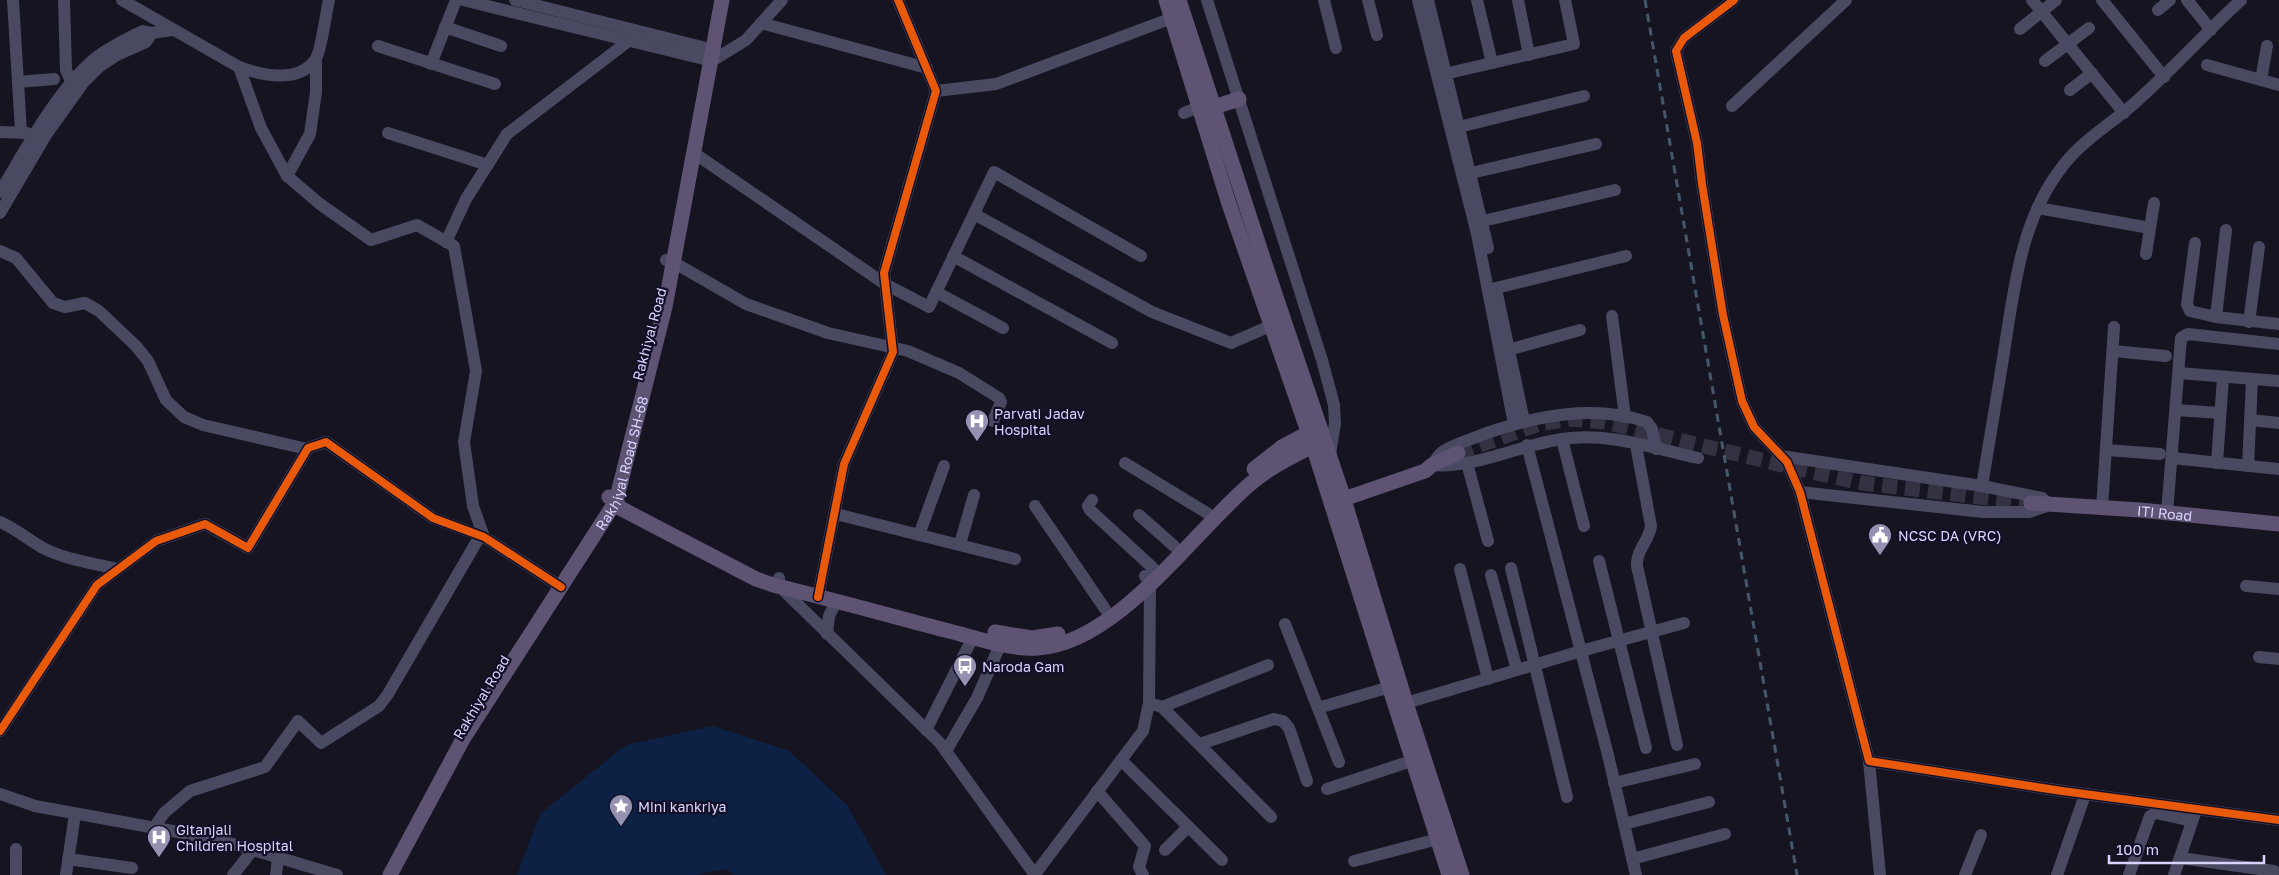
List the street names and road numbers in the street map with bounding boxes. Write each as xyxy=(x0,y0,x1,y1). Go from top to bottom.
street label: Rakhiyal Road xyxy=(628,286,670,382)
street label: Rakhiyal Road SH-68 xyxy=(591,394,651,533)
street label: ITI Road xyxy=(2137,501,2193,524)
street label: Rakhiyal Road xyxy=(449,652,513,742)

